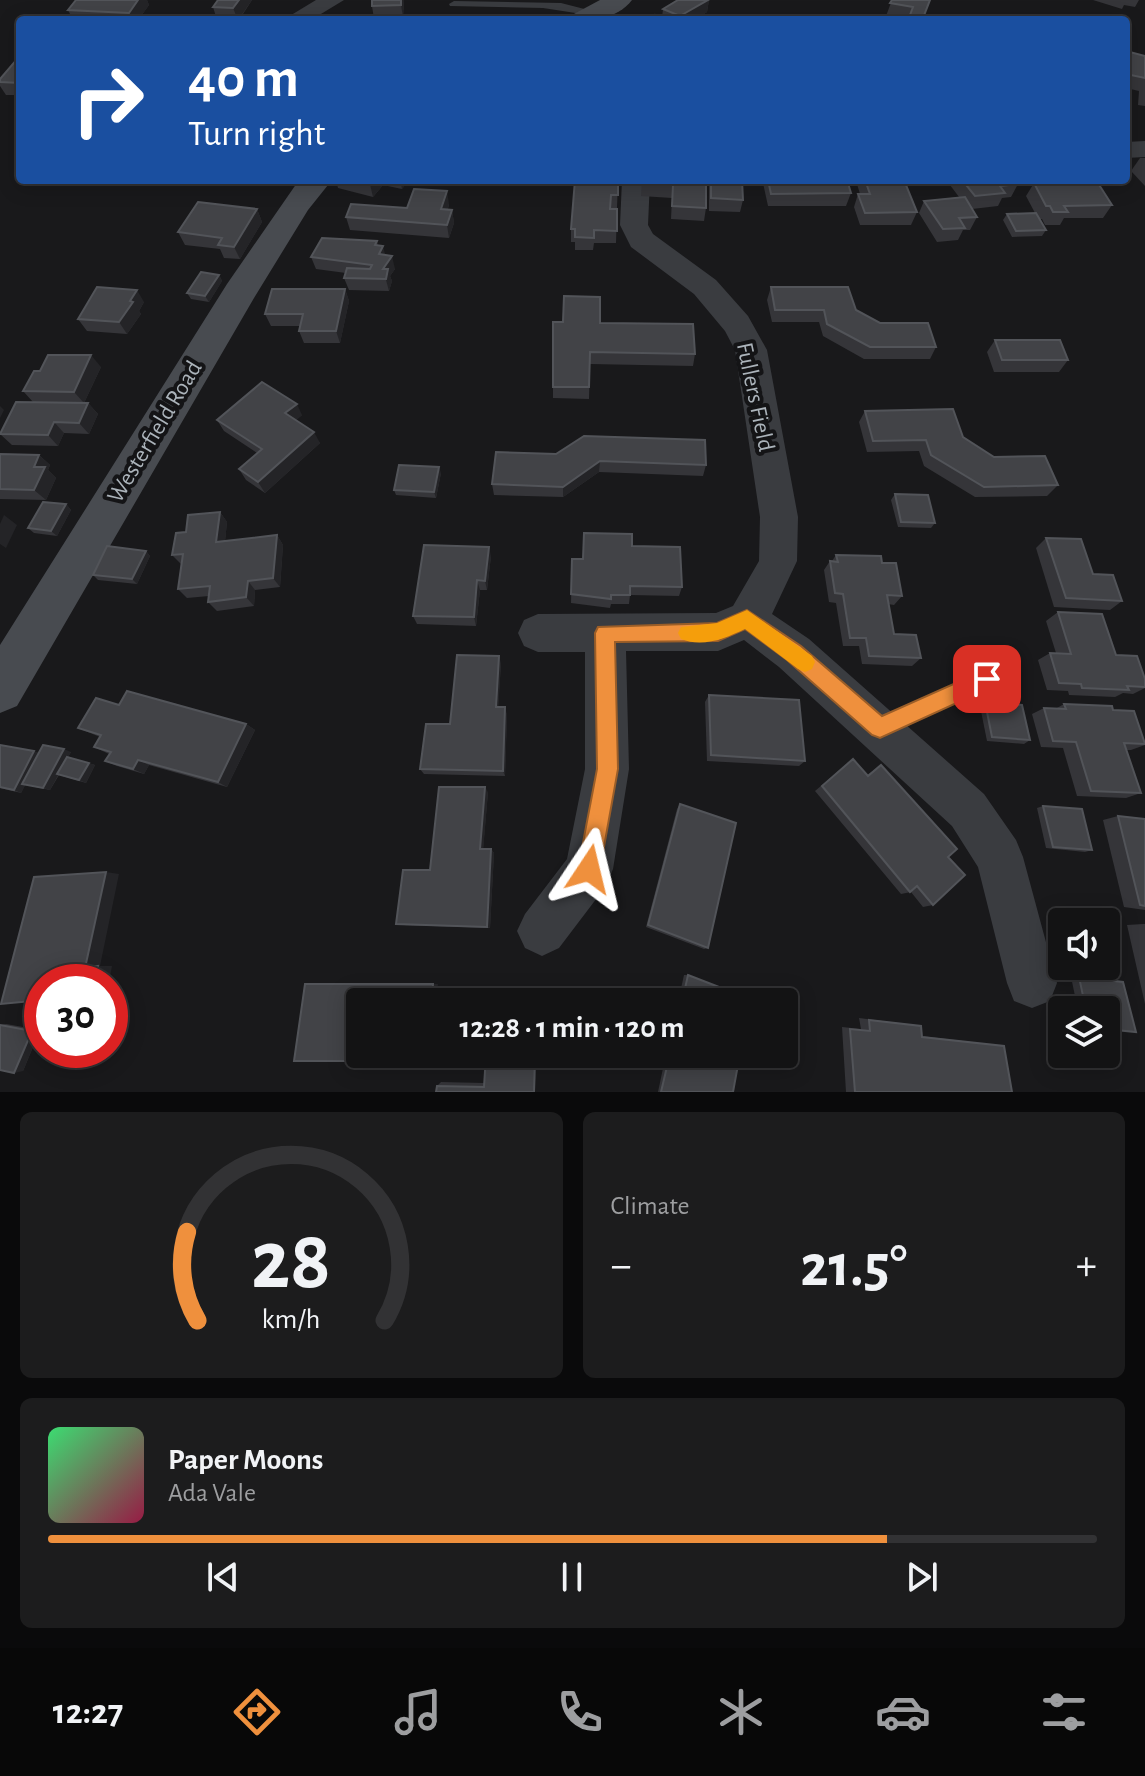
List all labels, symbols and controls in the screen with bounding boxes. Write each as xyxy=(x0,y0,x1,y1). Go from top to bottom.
icon: right xyxy=(56,48,160,152)
text: 40 m xyxy=(188,51,299,107)
text: Turn right xyxy=(188,116,325,152)
street label: Fullers Field xyxy=(732,340,778,454)
street label: Westerfield Road xyxy=(103,357,207,507)
pin xyxy=(953,645,1021,713)
icon: arrive xyxy=(965,657,1009,701)
position arrow xyxy=(547,827,631,911)
map controls xyxy=(1048,908,1120,1068)
button: sound xyxy=(1048,908,1120,980)
speed limit sign: 30 xyxy=(24,964,128,1068)
button: layers xyxy=(1048,996,1120,1068)
text: 12:28 · 1 min · 120 m xyxy=(459,1013,685,1043)
text: Climate xyxy=(611,1193,689,1219)
text: 28 xyxy=(251,1220,331,1304)
text: 21.5° xyxy=(800,1237,907,1297)
text: − xyxy=(611,1244,632,1288)
text: + xyxy=(1076,1244,1097,1288)
text: km/h xyxy=(262,1305,321,1334)
text: Paper Moons xyxy=(168,1445,323,1475)
text: Ada Vale xyxy=(168,1480,256,1506)
icon: previous xyxy=(201,1555,245,1599)
icon: pause xyxy=(550,1555,594,1599)
icon: next xyxy=(900,1555,944,1599)
icon: directions xyxy=(229,1684,285,1740)
icon: music xyxy=(390,1684,446,1740)
icon: phone xyxy=(552,1684,608,1740)
icon: climate xyxy=(713,1684,769,1740)
icon: car xyxy=(875,1684,931,1740)
icon: filters xyxy=(1036,1684,1092,1740)
text: 12:27 xyxy=(53,1694,123,1730)

